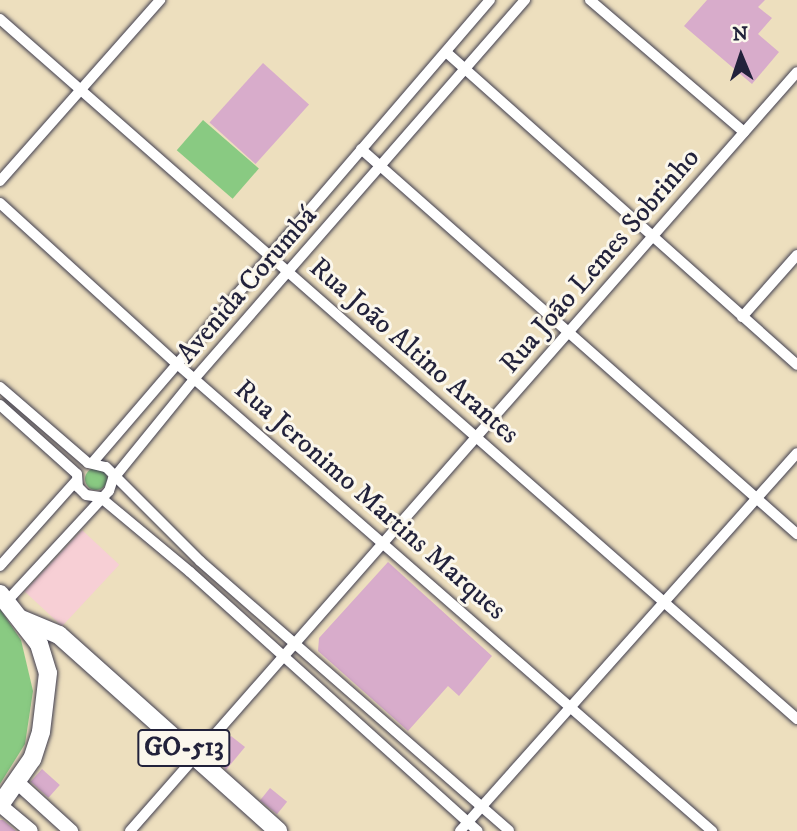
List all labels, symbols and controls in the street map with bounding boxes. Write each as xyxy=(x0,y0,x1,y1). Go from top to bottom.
north arrow xyxy=(706,21,776,91)
text: N xyxy=(732,23,748,46)
street label: Rua João Lemes Sobrinho xyxy=(493,142,707,380)
street label: Avenida Corumbá xyxy=(170,200,324,370)
street label: Rua João Altino Arantes xyxy=(302,251,526,451)
street label: Rua Jeronimo Martins Marques xyxy=(227,373,513,627)
road number: GO-513 xyxy=(137,726,231,770)

